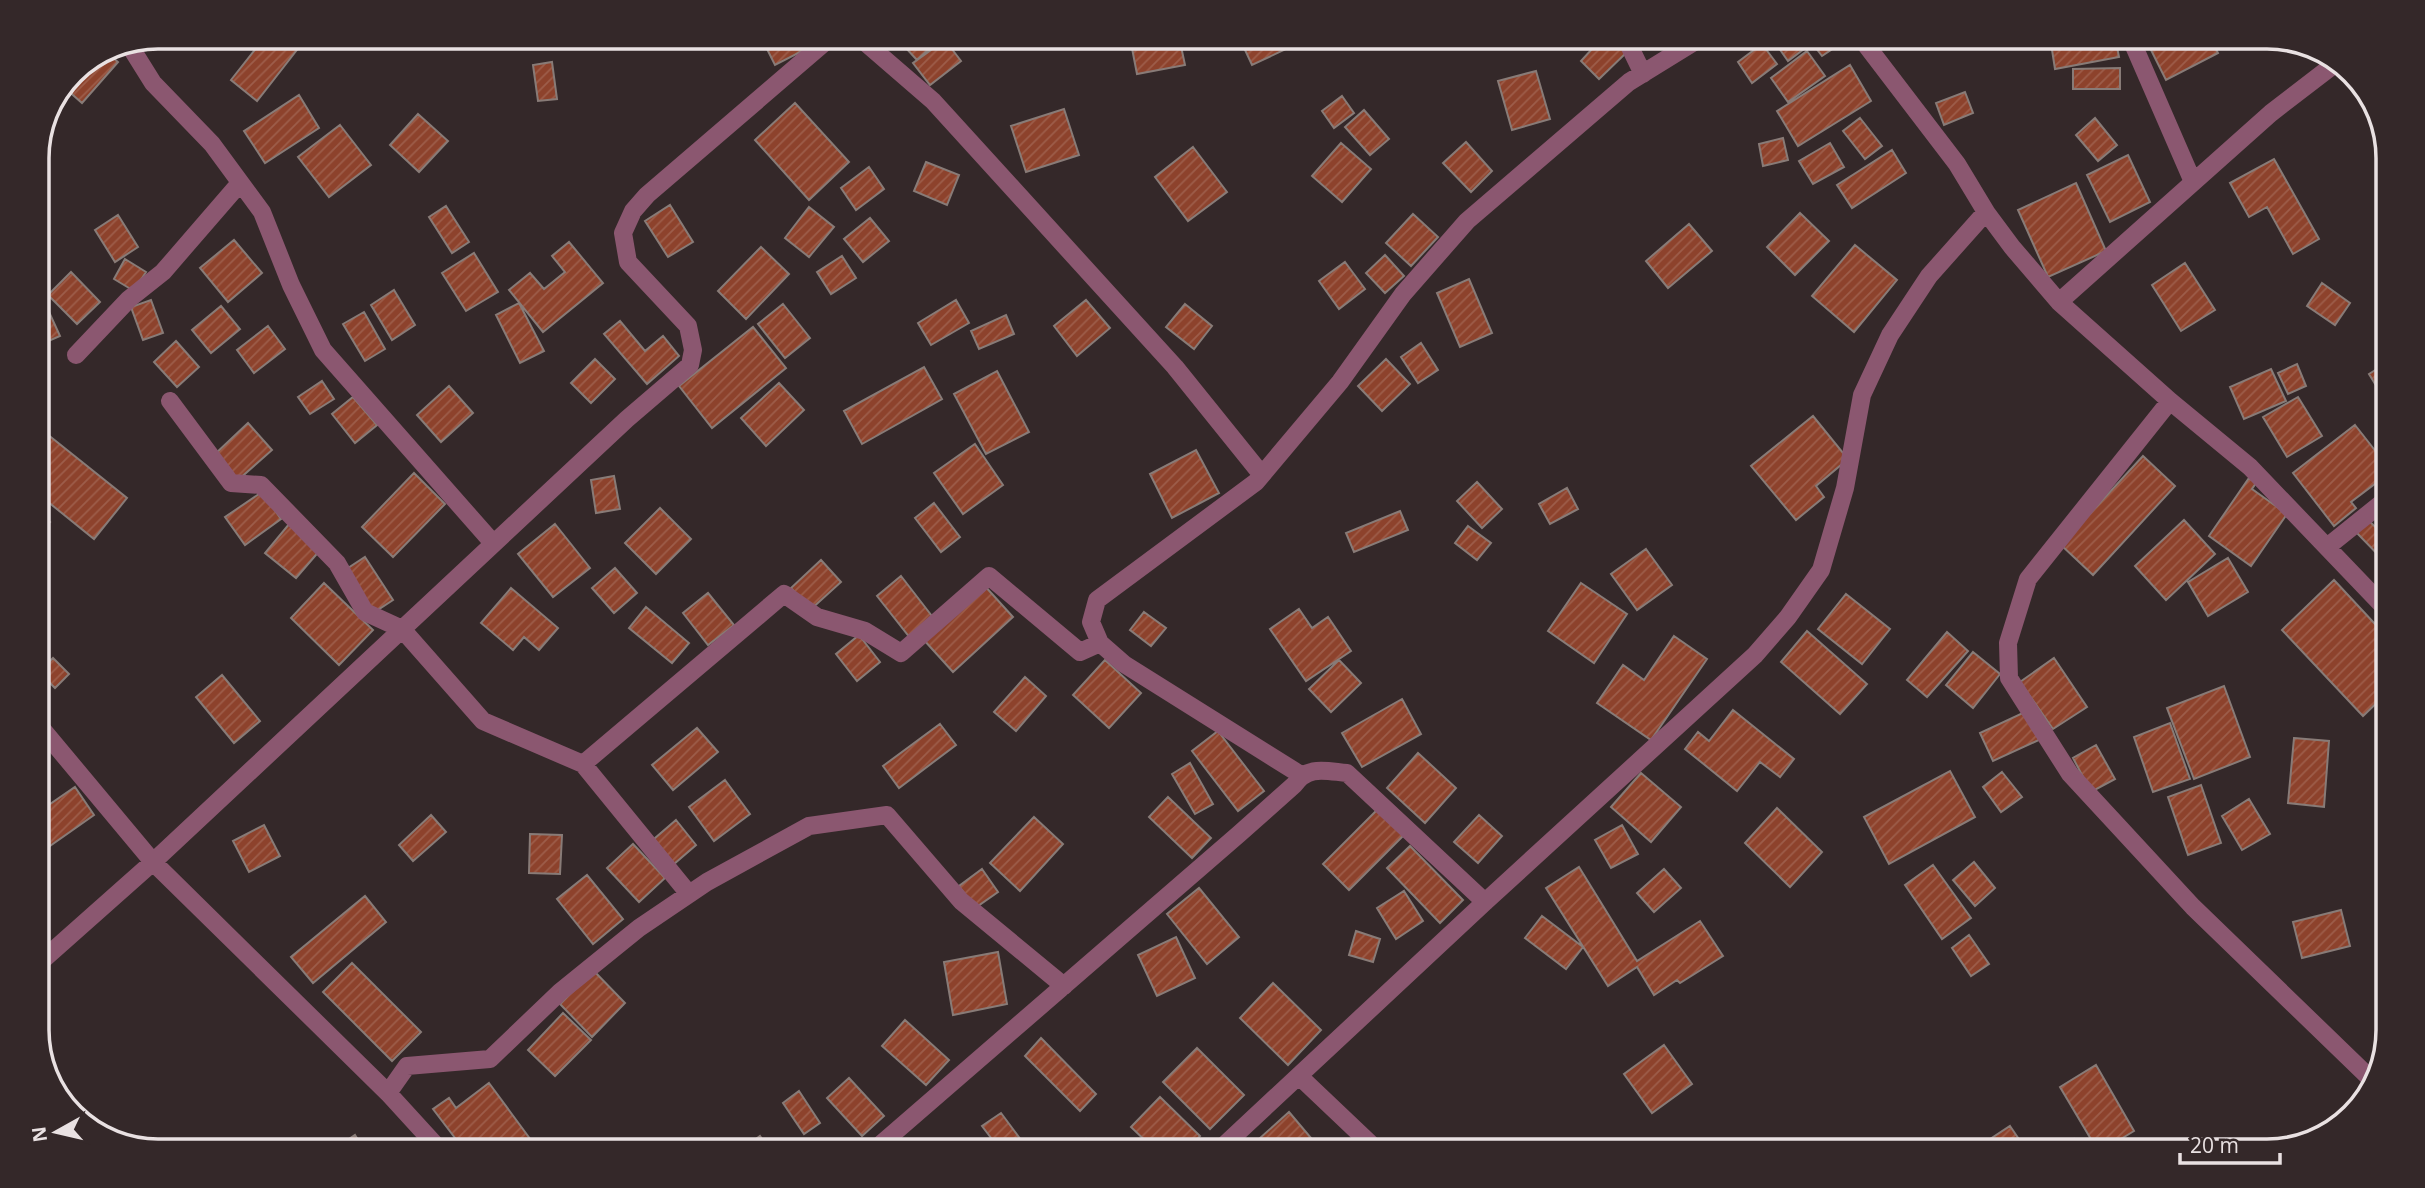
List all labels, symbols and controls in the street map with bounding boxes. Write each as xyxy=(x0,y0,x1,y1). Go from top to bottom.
north arrow xyxy=(21,1097,91,1167)
scale bar xyxy=(2180,1122,2280,1166)
text: N xyxy=(25,1125,53,1144)
text: 20 m xyxy=(2190,1131,2239,1159)

